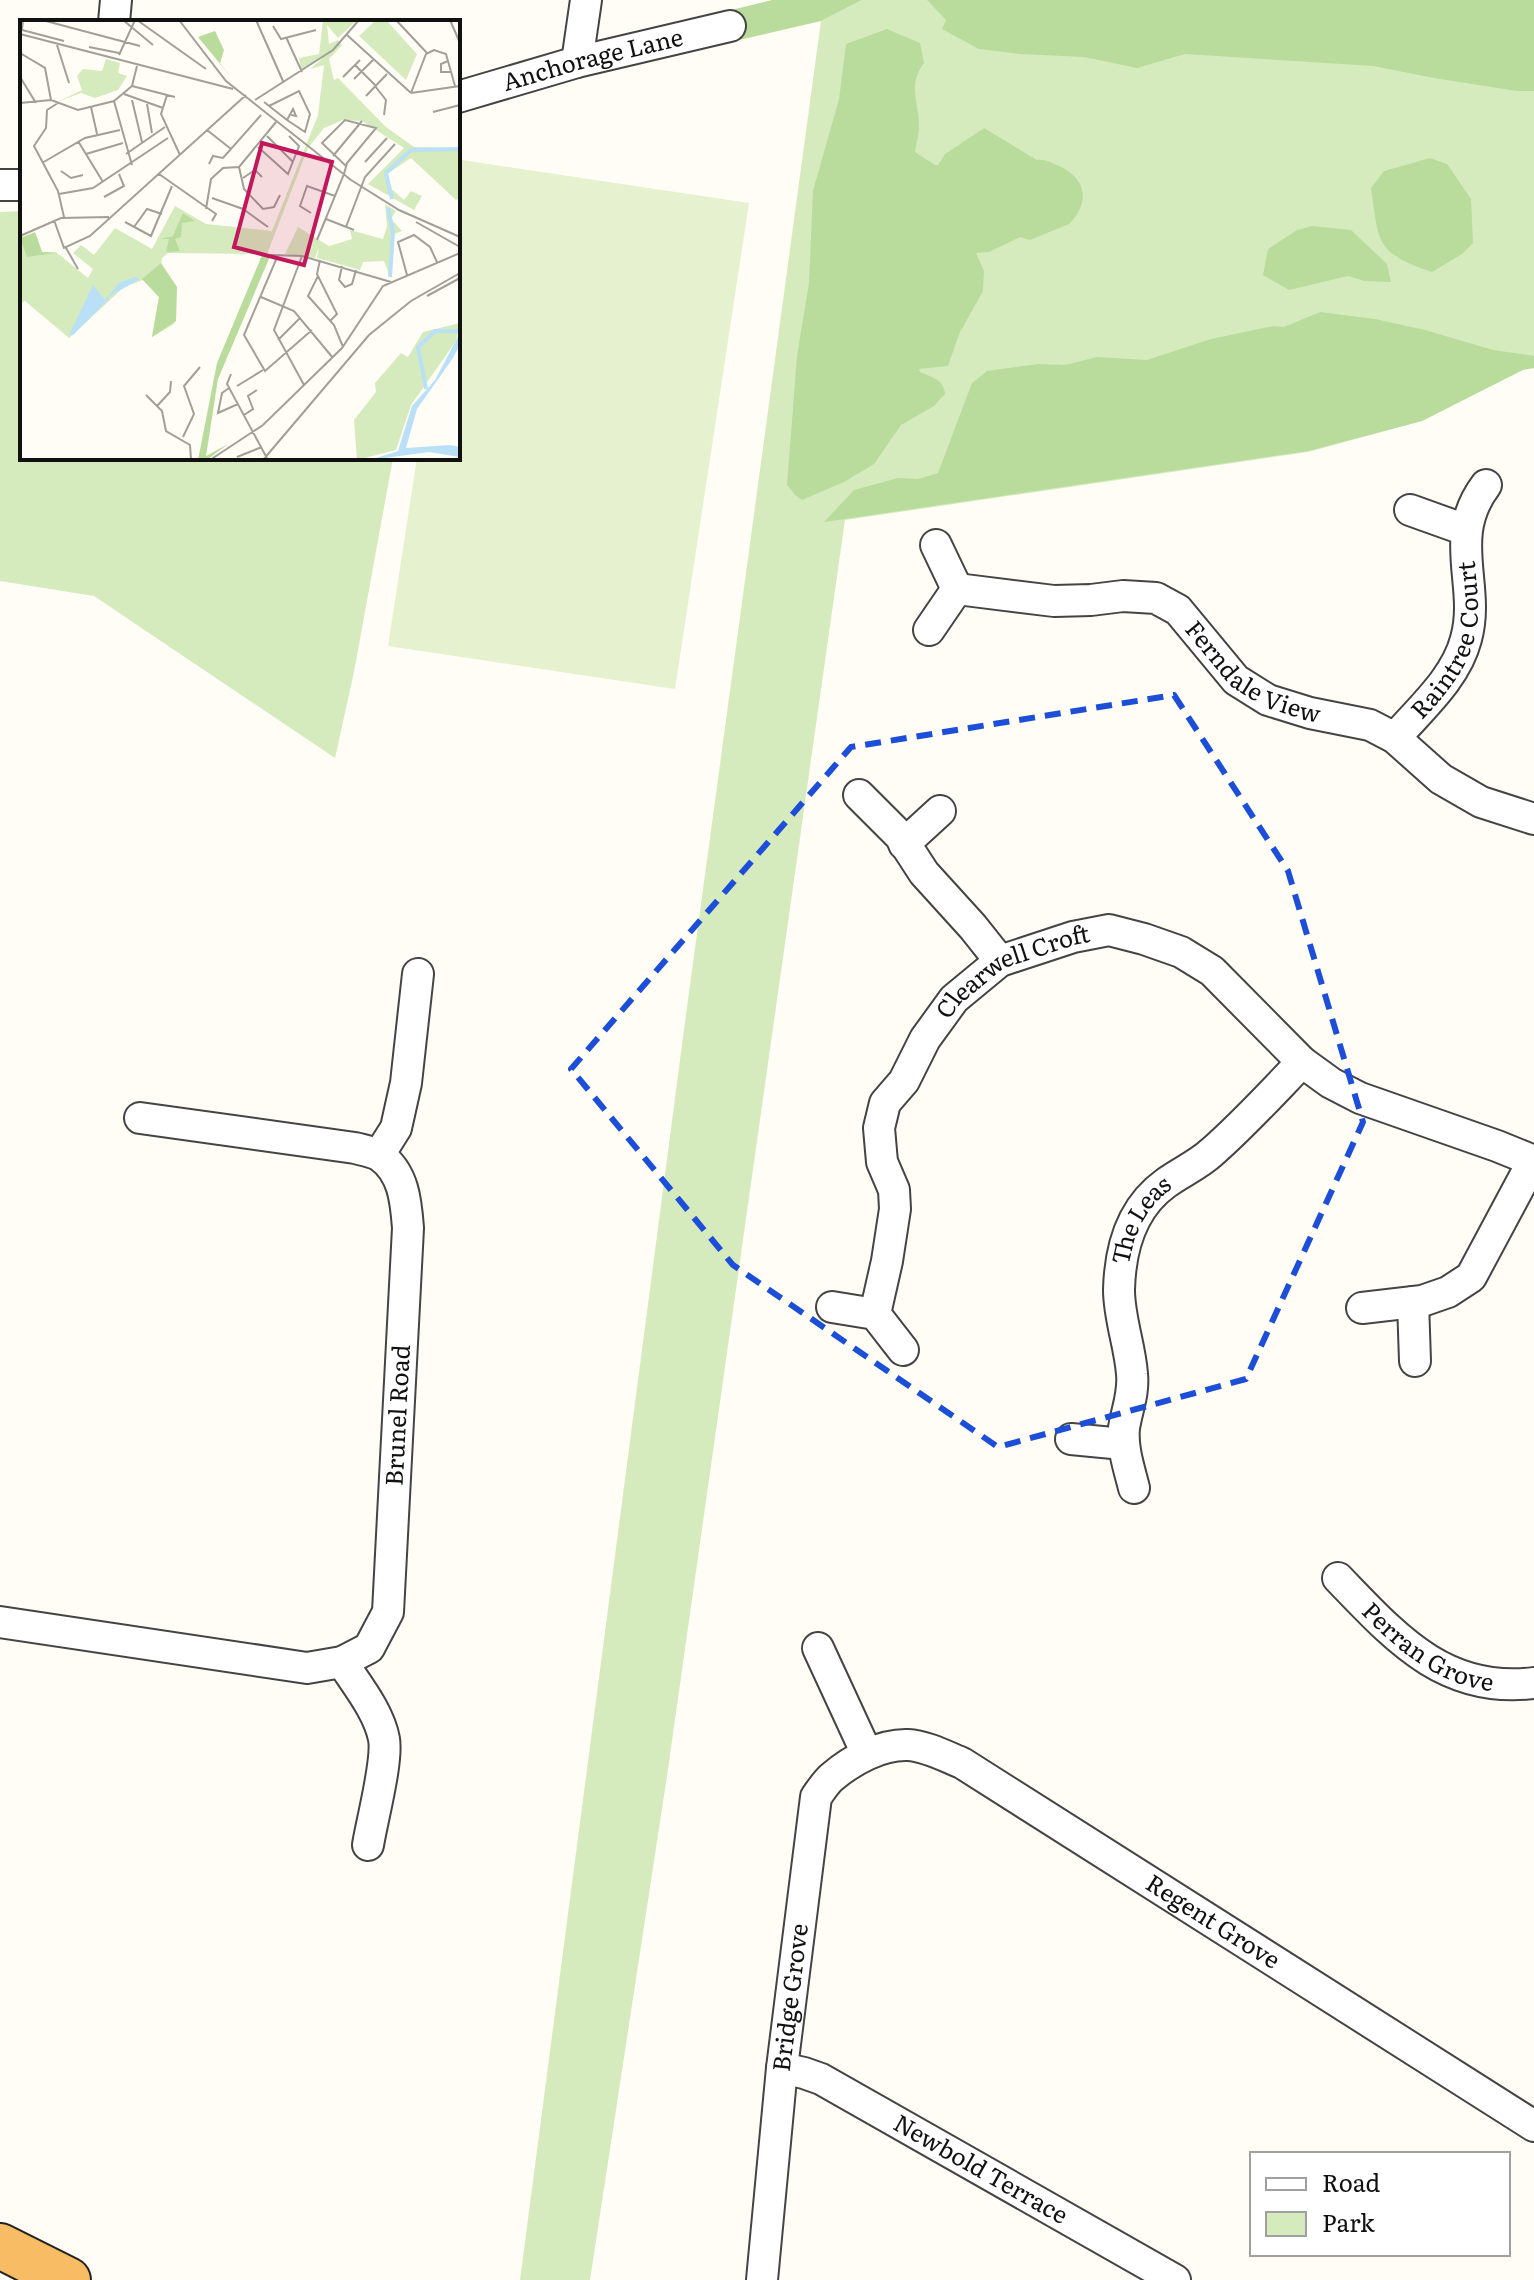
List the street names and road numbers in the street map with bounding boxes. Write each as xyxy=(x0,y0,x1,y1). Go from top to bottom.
street label: Anchorage Lane xyxy=(498,18,686,98)
street label: Raintree Court xyxy=(1401,560,1485,725)
street label: Ferndale View xyxy=(1178,612,1324,730)
street label: Clearwell Croft xyxy=(926,914,1093,1025)
street label: The Leas xyxy=(1101,1165,1177,1267)
street label: Brunel Road xyxy=(375,1343,417,1487)
street label: Perran Grove xyxy=(1355,1593,1497,1698)
street label: Regent Grove xyxy=(1140,1864,1288,1976)
street label: Bridge Grove xyxy=(762,1921,815,2073)
street label: Newbold Terrace xyxy=(888,2104,1075,2231)

